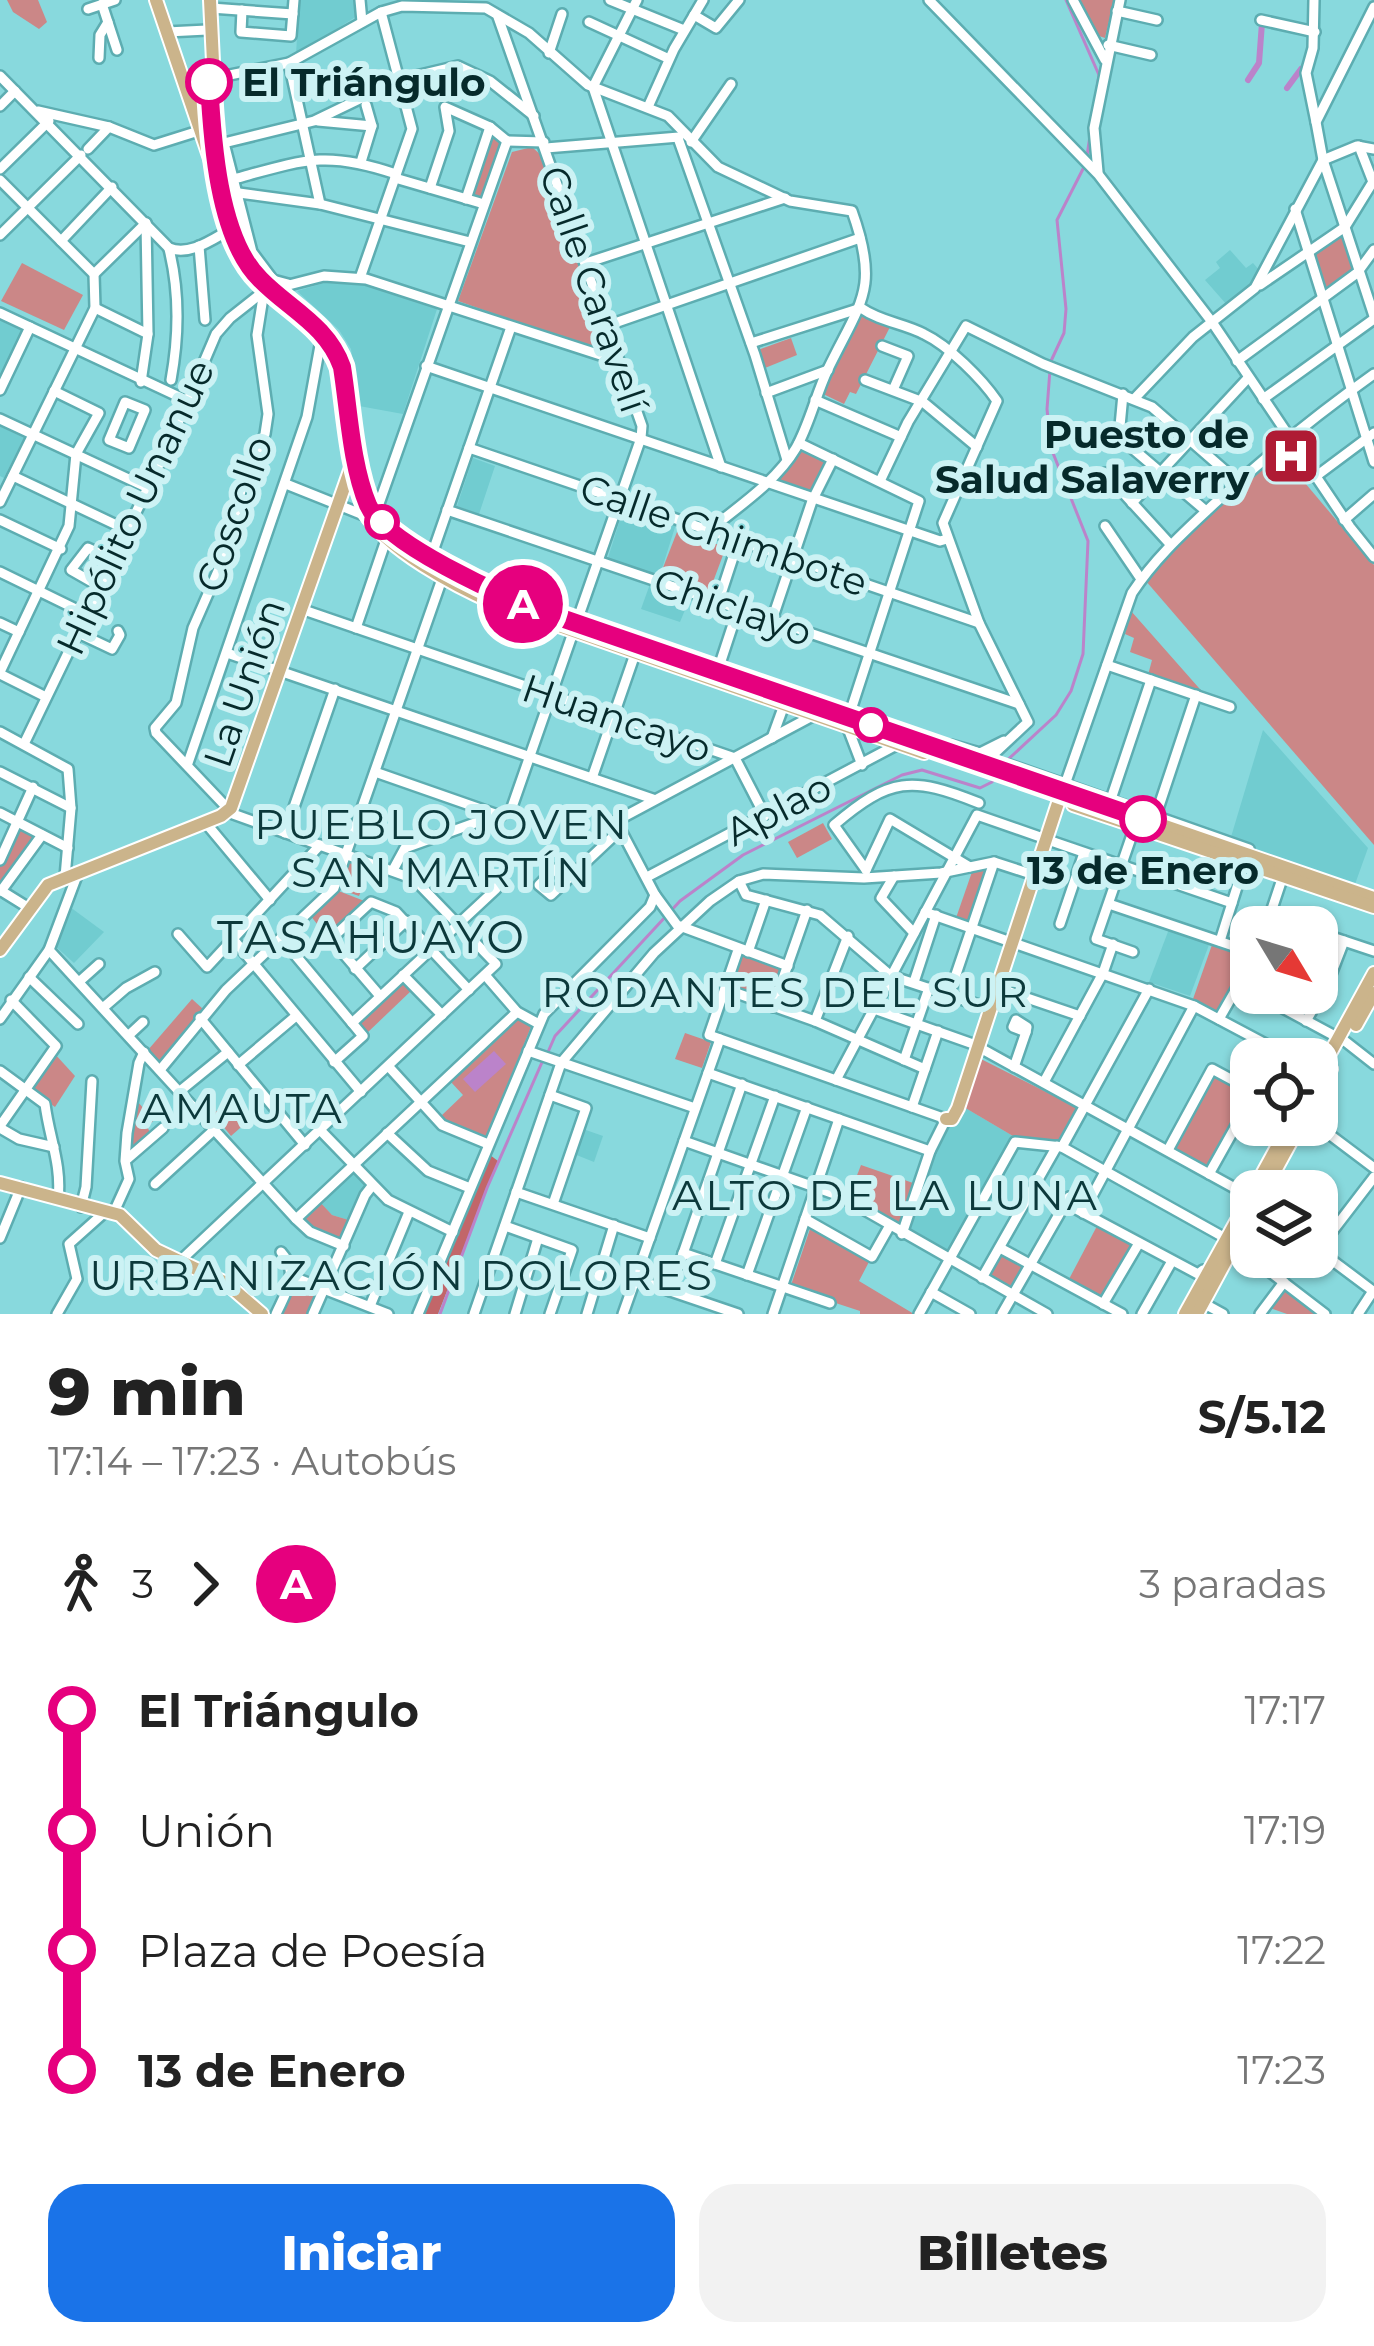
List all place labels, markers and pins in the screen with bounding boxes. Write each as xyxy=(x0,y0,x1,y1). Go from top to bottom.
place label: El Triángulo xyxy=(242,58,486,106)
marker: El Triángulo xyxy=(187,60,231,104)
place label: Puesto de Salud Salaverry xyxy=(935,410,1250,503)
hospital icon: Puesto de Salud Salaverry xyxy=(1260,425,1322,487)
unlabelled marker xyxy=(366,506,398,538)
unlabelled marker xyxy=(855,709,887,741)
marker: 13 de Enero xyxy=(1121,797,1165,841)
place label: 13 de Enero xyxy=(1027,846,1259,894)

